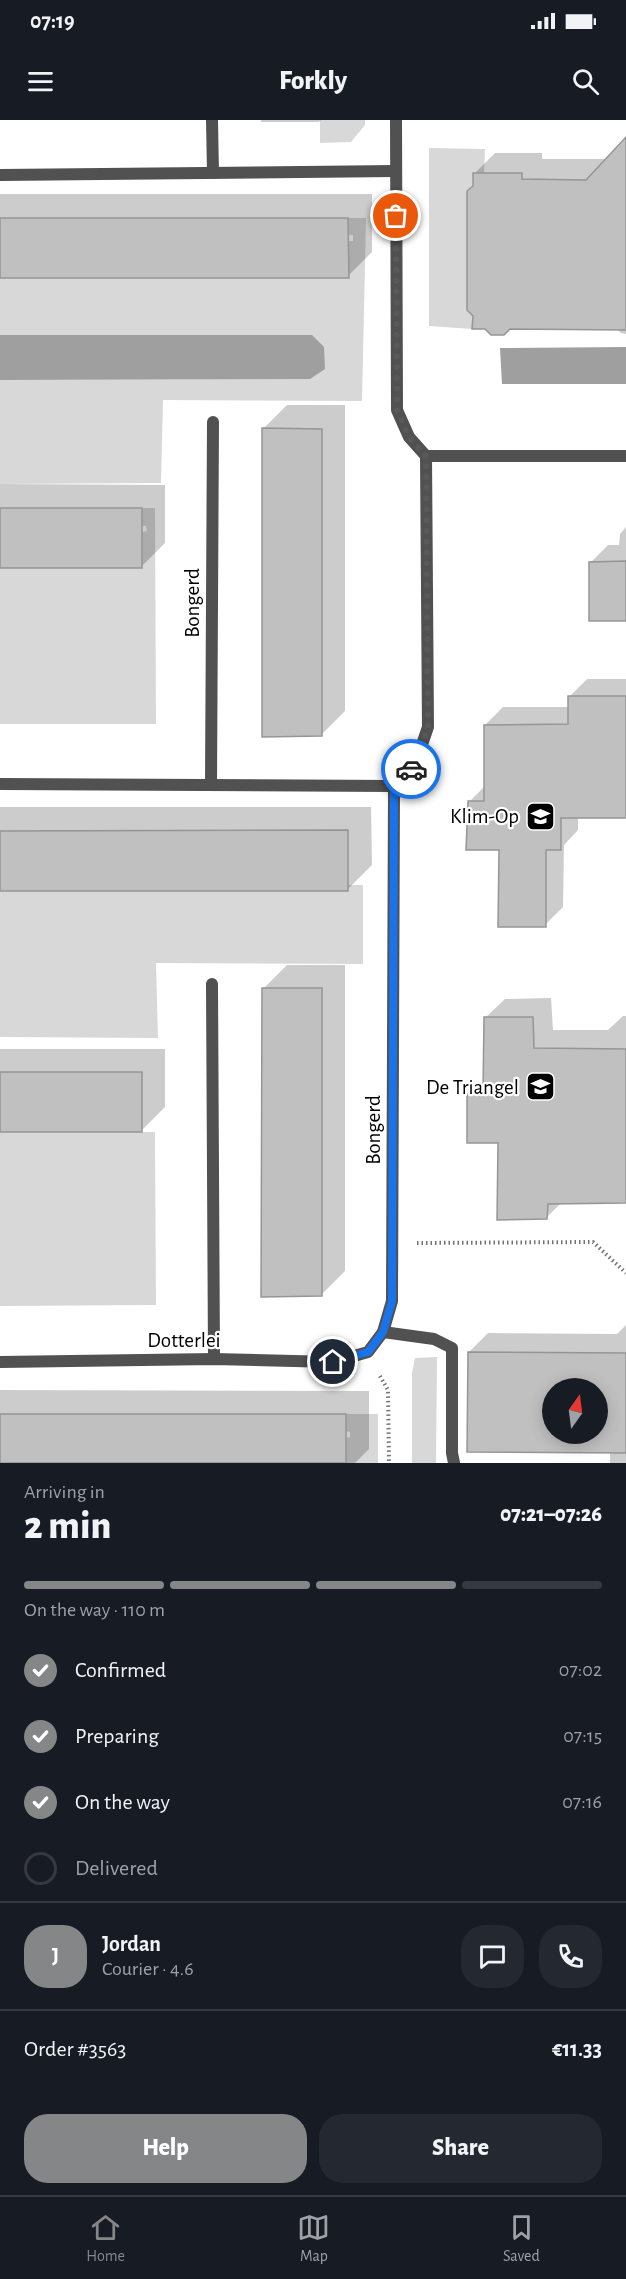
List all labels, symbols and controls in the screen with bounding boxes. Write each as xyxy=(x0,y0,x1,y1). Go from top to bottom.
text: 07:19 xyxy=(30,10,75,32)
icon: menu xyxy=(24,65,57,98)
icon: search xyxy=(569,65,602,98)
text: Forkly xyxy=(279,67,347,94)
pin xyxy=(370,190,421,241)
icon: bag xyxy=(379,199,412,232)
street label: Bongerd xyxy=(182,568,203,638)
courier xyxy=(381,739,441,799)
icon: car xyxy=(395,753,428,786)
school or university icon: Klim-Op xyxy=(524,800,556,832)
place label: Klim-Op xyxy=(450,806,519,827)
school or university icon: De Triangel xyxy=(524,1071,556,1103)
place label: De Triangel xyxy=(426,1077,519,1098)
street label: Bongerd xyxy=(363,1095,384,1165)
street label: Dotterlei xyxy=(147,1330,221,1351)
pin xyxy=(307,1336,358,1387)
icon: home xyxy=(316,1345,349,1378)
north arrow xyxy=(542,1378,608,1444)
map controls xyxy=(542,1378,608,1444)
text: Arriving in xyxy=(24,1482,105,1502)
text: 07:21–07:26 xyxy=(500,1503,602,1525)
text: 2 min xyxy=(24,1507,111,1546)
text: On the way · 110 m xyxy=(24,1600,165,1620)
icon: check xyxy=(24,1654,57,1687)
text: Confirmed xyxy=(75,1659,166,1681)
text: 07:02 xyxy=(559,1660,602,1680)
icon: check xyxy=(24,1720,57,1753)
text: Preparing xyxy=(75,1725,159,1747)
text: 07:15 xyxy=(563,1726,602,1746)
icon: check xyxy=(24,1786,57,1819)
text: On the way xyxy=(75,1791,170,1813)
text: 07:16 xyxy=(562,1792,602,1812)
text: Delivered xyxy=(75,1857,158,1879)
button: chat xyxy=(461,1925,524,1988)
button: phone xyxy=(539,1925,602,1988)
text: Jordan xyxy=(102,1933,161,1955)
text: J xyxy=(52,1945,59,1967)
text: Courier · 4.6 xyxy=(102,1959,194,1979)
text: Order #3563 xyxy=(24,2038,126,2060)
text: €11.33 xyxy=(552,2038,602,2060)
button: Help xyxy=(24,2114,307,2183)
button: Share xyxy=(319,2114,602,2183)
tab: Home xyxy=(86,2211,125,2266)
tab: Map xyxy=(297,2211,330,2266)
tab: Saved xyxy=(503,2211,540,2266)

